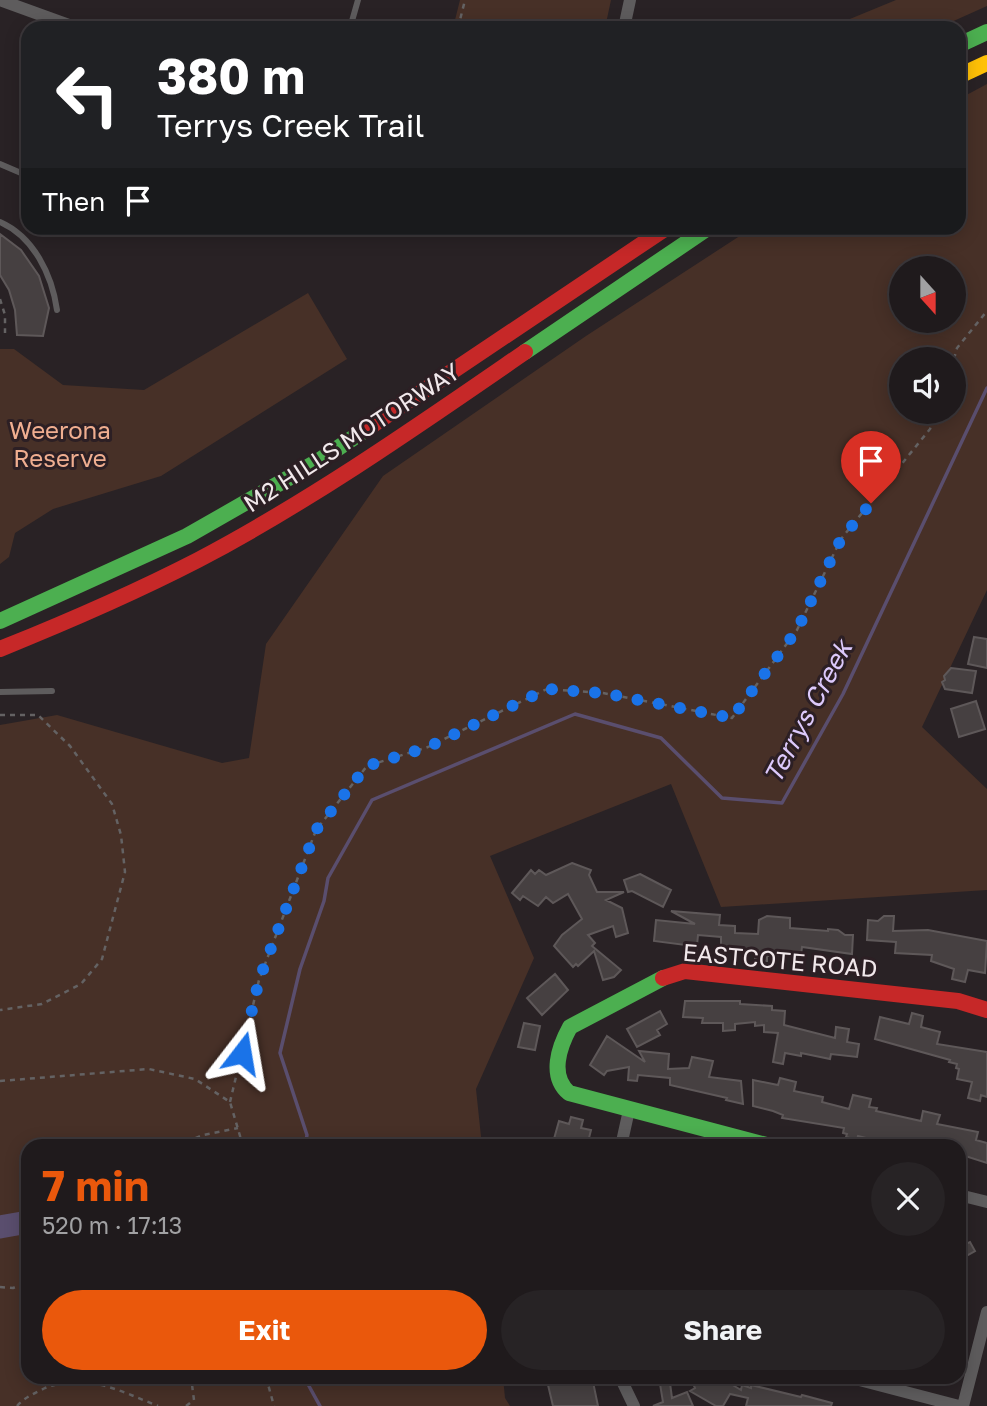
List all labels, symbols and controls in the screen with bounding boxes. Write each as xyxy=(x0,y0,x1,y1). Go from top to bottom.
text: 380 m xyxy=(157,46,305,105)
icon: left xyxy=(42,49,133,140)
text: Terrys Creek Trail xyxy=(157,106,424,144)
icon: arrive xyxy=(119,182,157,220)
text: Then xyxy=(42,186,105,217)
north arrow xyxy=(889,256,966,332)
map controls xyxy=(889,256,966,424)
button: sound xyxy=(889,347,966,424)
street label: M2 HILLS MOTORWAY xyxy=(238,356,465,517)
park label: Weerona Reserve xyxy=(9,415,111,472)
pin xyxy=(841,431,901,503)
icon: arrive xyxy=(852,442,890,480)
water label: Terrys Creek xyxy=(757,633,859,788)
street label: EASTCOTE ROAD xyxy=(681,937,879,982)
position arrow xyxy=(205,1016,279,1090)
text: 7 min xyxy=(42,1160,149,1210)
button: close xyxy=(871,1162,945,1236)
text: 520 m · 17:13 xyxy=(42,1211,182,1239)
button: Exit xyxy=(42,1290,487,1370)
button: Share xyxy=(501,1290,945,1370)

